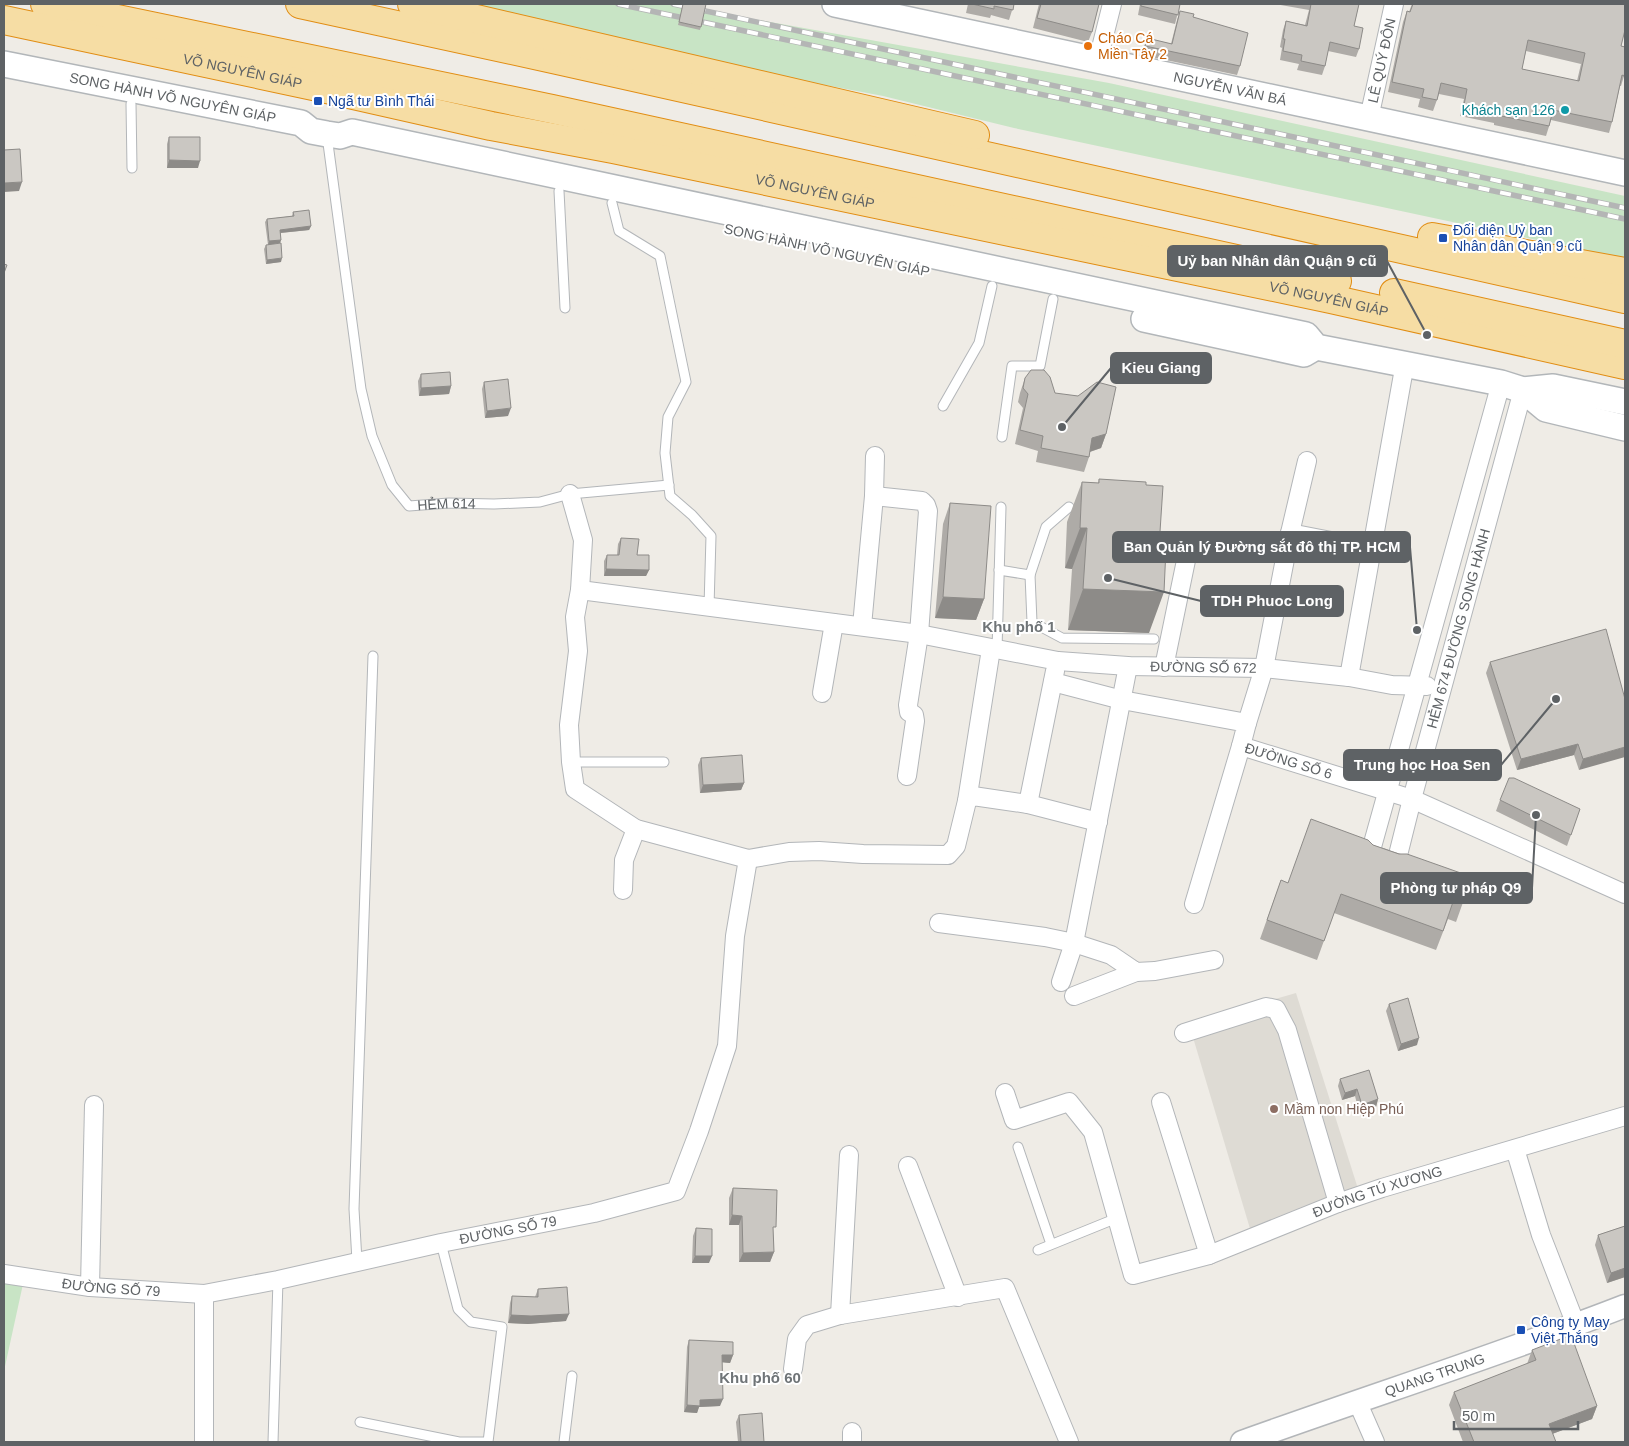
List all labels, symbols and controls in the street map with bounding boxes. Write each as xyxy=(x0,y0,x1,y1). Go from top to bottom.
street label: LÊ QUÝ ĐÔN xyxy=(1365,16,1399,104)
place label: Cháo Cá Miền Tây 2 xyxy=(1098,30,1167,62)
marker: Cháo Cá Miền Tây 2 xyxy=(1082,40,1094,52)
street label: VÕ NGUYÊN GIÁP xyxy=(182,50,304,91)
street label: SONG HÀNH VÕ NGUYÊN GIÁP xyxy=(68,69,277,126)
street label: NGUYỄN VĂN BÁ xyxy=(1172,69,1289,109)
place label: Ngã tư Bình Thái xyxy=(328,93,434,109)
marker: Ngã tư Bình Thái xyxy=(312,95,324,107)
place label: Khách sạn 126 xyxy=(1462,102,1555,118)
marker: Khách sạn 126 xyxy=(1559,104,1571,116)
street label: VÕ NGUYÊN GIÁP xyxy=(754,171,876,211)
street label: SONG HÀNH VÕ NGUYÊN GIÁP xyxy=(723,220,931,280)
place label: Đối diện Uỷ ban Nhân dân Quận 9 cũ xyxy=(1453,222,1582,254)
marker: Đối diện Uỷ ban Nhân dân Quận 9 cũ xyxy=(1437,232,1449,244)
callout: Uỷ ban Nhân dân Quận 9 cũ xyxy=(1168,246,1387,276)
text: Uỷ ban Nhân dân Quận 9 cũ xyxy=(1177,252,1377,269)
street label: VÕ NGUYÊN GIÁP xyxy=(1268,278,1390,320)
callout: Kieu Giang xyxy=(1111,353,1211,383)
text: Kieu Giang xyxy=(1121,359,1201,376)
street label: HẺM 614 xyxy=(417,495,476,513)
street label: HẺM 674 ĐƯỜNG SONG HÀNH xyxy=(1424,527,1493,730)
callout: Ban Quản lý Đường sắt đô thị TP. HCM xyxy=(1113,532,1410,562)
text: Ban Quản lý Đường sắt đô thị TP. HCM xyxy=(1123,538,1401,555)
callout: TDH Phuoc Long xyxy=(1201,586,1343,616)
text: TDH Phuoc Long xyxy=(1211,592,1333,609)
district label: Khu phố 1 xyxy=(982,618,1056,635)
street label: ĐƯỜNG SỐ 672 xyxy=(1150,658,1257,676)
street label: ĐƯỜNG SỐ 6 xyxy=(1243,740,1335,782)
callout: Trung học Hoa Sen xyxy=(1344,750,1501,780)
text: Trung học Hoa Sen xyxy=(1354,756,1490,773)
callout: Phòng tư pháp Q9 xyxy=(1381,873,1532,903)
text: Phòng tư pháp Q9 xyxy=(1391,879,1521,896)
place label: Mầm non Hiệp Phú xyxy=(1284,1101,1404,1117)
marker: Mầm non Hiệp Phú xyxy=(1268,1103,1280,1115)
street label: ĐƯỜNG TÚ XƯƠNG xyxy=(1310,1163,1444,1220)
street label: ĐƯỜNG SỐ 79 xyxy=(458,1212,558,1247)
street label: ĐƯỜNG SỐ 79 xyxy=(61,1275,161,1299)
place label: Công ty May Việt Thắng xyxy=(1531,1314,1610,1346)
marker: Công ty May Việt Thắng xyxy=(1515,1324,1527,1336)
street label: QUANG TRUNG xyxy=(1383,1350,1487,1400)
district label: Khu phố 60 xyxy=(719,1369,801,1386)
scale bar xyxy=(1454,1398,1578,1430)
text: 50 m xyxy=(1462,1407,1495,1424)

